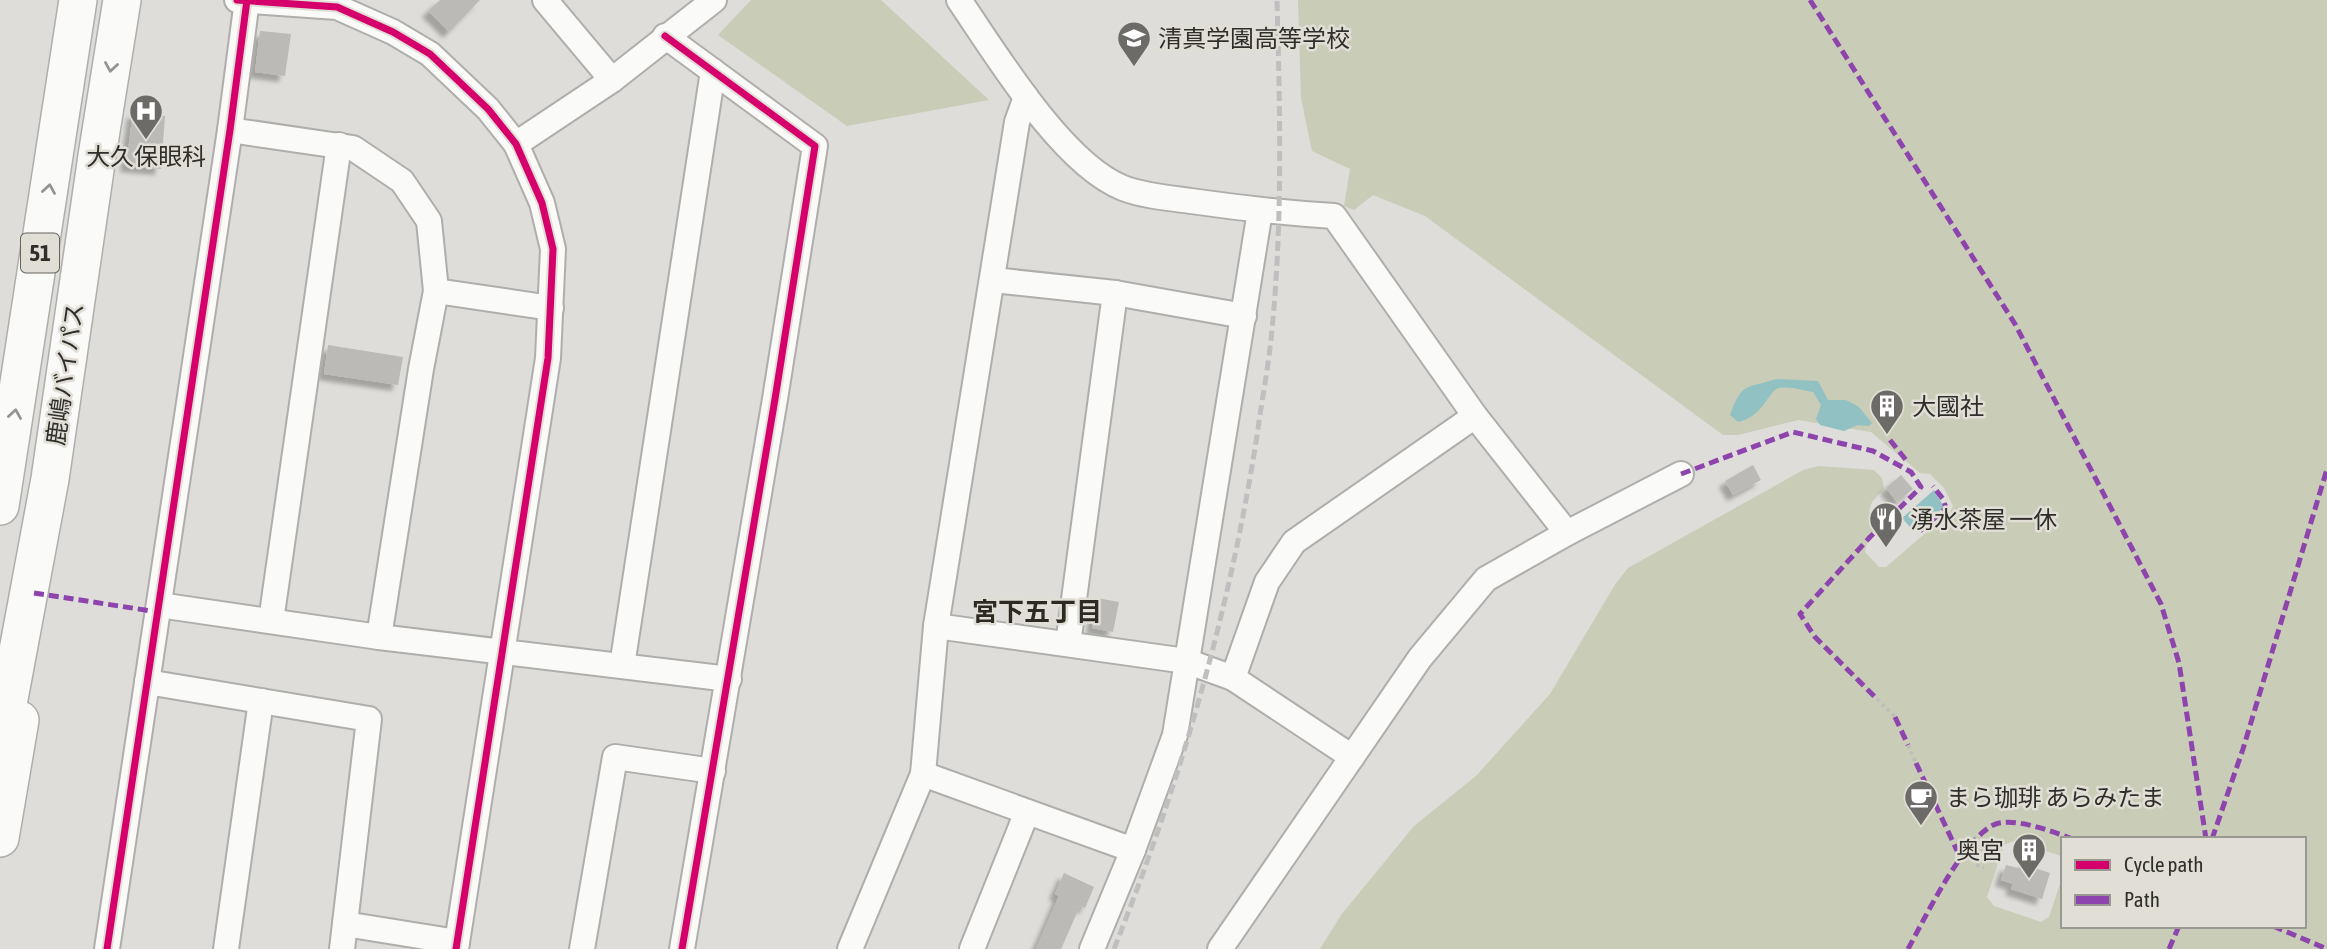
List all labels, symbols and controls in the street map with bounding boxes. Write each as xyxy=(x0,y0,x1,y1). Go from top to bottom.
school or university icon: 清真学園高等学校 xyxy=(1115,19,1153,68)
place label: 清真学園高等学校 xyxy=(1158,25,1350,52)
one-way arrow xyxy=(104,61,119,73)
hospital icon: 大久保眼科 xyxy=(127,92,165,141)
place label: 大久保眼科 xyxy=(86,143,206,170)
one-way arrow xyxy=(41,183,56,195)
road number: 51 xyxy=(21,234,59,272)
street label: 鹿嶋バイパス xyxy=(42,301,88,447)
building icon: 大國社 xyxy=(1868,387,1906,436)
place label: 大國社 xyxy=(1912,393,1984,420)
one-way arrow xyxy=(7,408,22,420)
restaurant icon: 湧水茶屋 一休 xyxy=(1867,500,1905,549)
place label: 湧水茶屋 一休 xyxy=(1910,506,2057,533)
district label: 宮下五丁目 xyxy=(972,597,1102,627)
cafe icon: まら珈琲 あらみたま xyxy=(1902,778,1940,827)
place label: まら珈琲 あらみたま xyxy=(1946,784,2165,811)
building icon: 奥宮 xyxy=(2010,831,2048,880)
place label: 奥宮 xyxy=(1956,837,2004,864)
legend xyxy=(2061,837,2306,928)
text: Cycle path xyxy=(2124,852,2203,876)
text: Path xyxy=(2124,887,2160,911)

